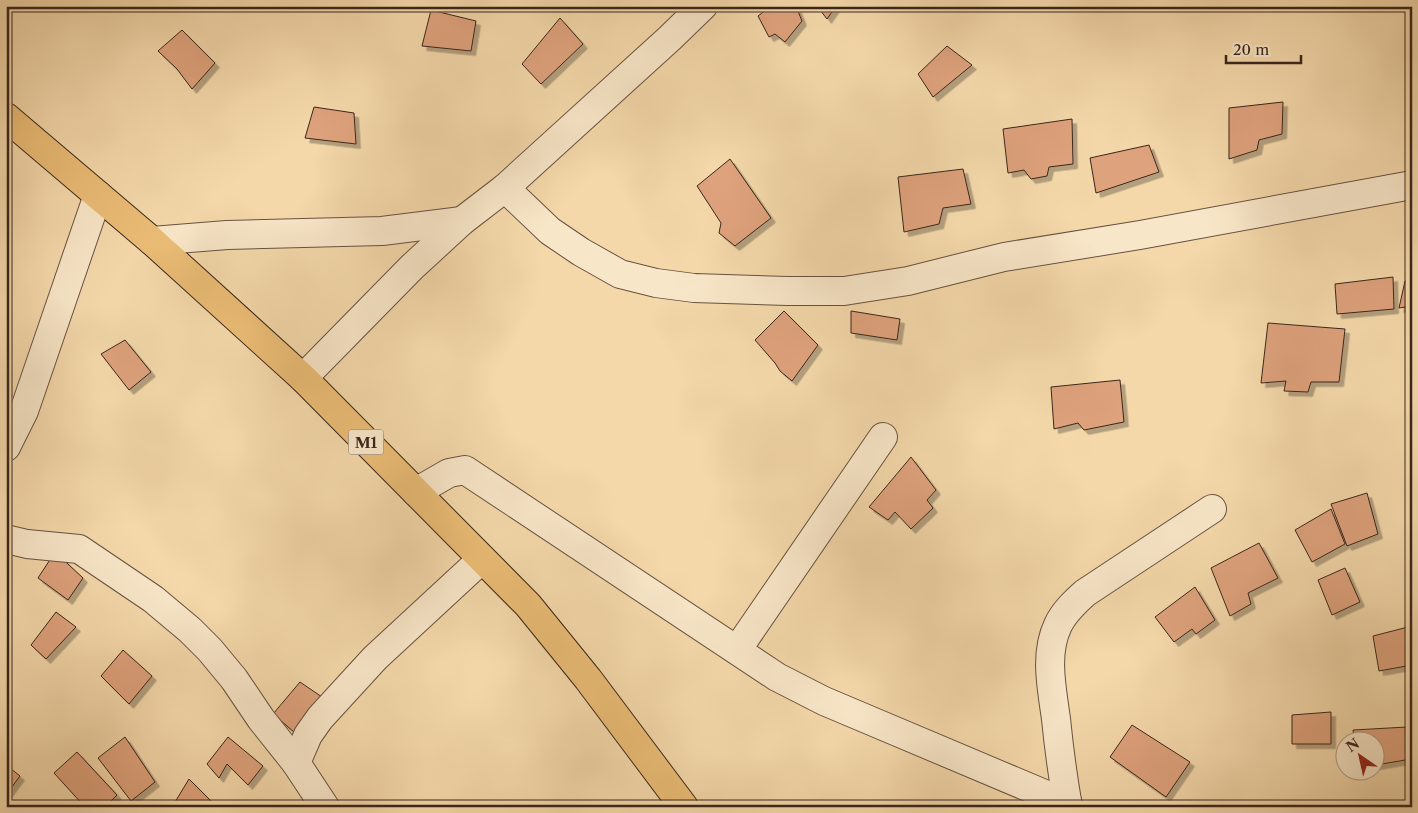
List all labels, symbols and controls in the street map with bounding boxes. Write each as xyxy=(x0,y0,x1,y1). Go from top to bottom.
scale bar xyxy=(1226,32,1300,64)
text: 20 m xyxy=(1233,40,1269,59)
road number: M1 xyxy=(348,430,384,454)
north arrow xyxy=(1336,730,1386,780)
text: N xyxy=(1343,734,1363,756)

